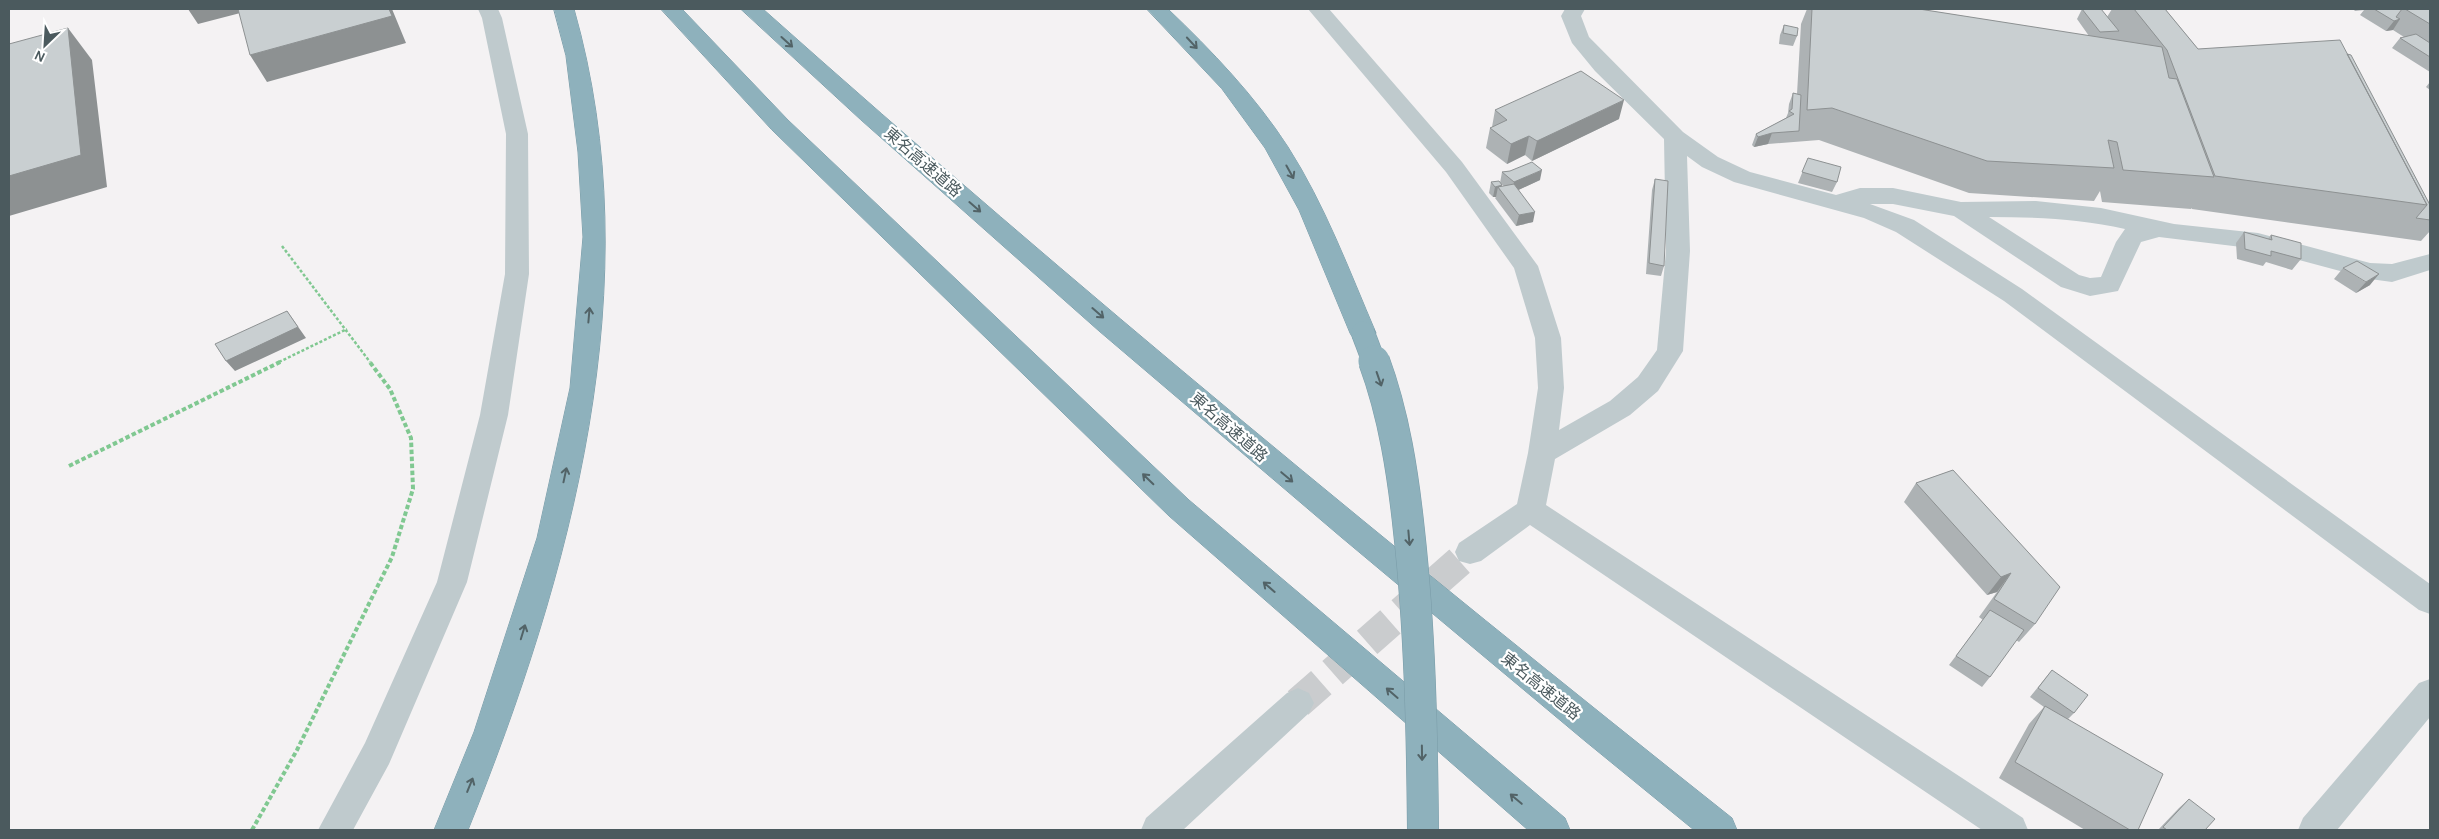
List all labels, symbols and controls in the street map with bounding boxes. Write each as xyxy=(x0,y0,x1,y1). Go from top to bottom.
north arrow xyxy=(20,20,70,70)
one-way arrow xyxy=(781,36,794,47)
one-way arrow xyxy=(1186,36,1198,49)
text: N xyxy=(32,47,48,66)
street label: 東名高速道路 xyxy=(881,123,965,201)
one-way arrow xyxy=(1285,164,1295,179)
one-way arrow xyxy=(968,201,981,212)
one-way arrow xyxy=(584,307,593,323)
one-way arrow xyxy=(1091,308,1104,319)
one-way arrow xyxy=(1375,371,1384,386)
street label: 東名高速道路 xyxy=(1187,388,1271,466)
one-way arrow xyxy=(561,467,570,483)
one-way arrow xyxy=(1280,471,1293,482)
one-way arrow xyxy=(1142,473,1154,485)
one-way arrow xyxy=(1404,530,1414,546)
one-way arrow xyxy=(1263,581,1276,592)
one-way arrow xyxy=(518,624,528,640)
street label: 東名高速道路 xyxy=(1498,648,1584,724)
one-way arrow xyxy=(1386,687,1399,699)
one-way arrow xyxy=(1417,744,1427,760)
one-way arrow xyxy=(465,778,475,793)
one-way arrow xyxy=(1509,793,1522,804)

